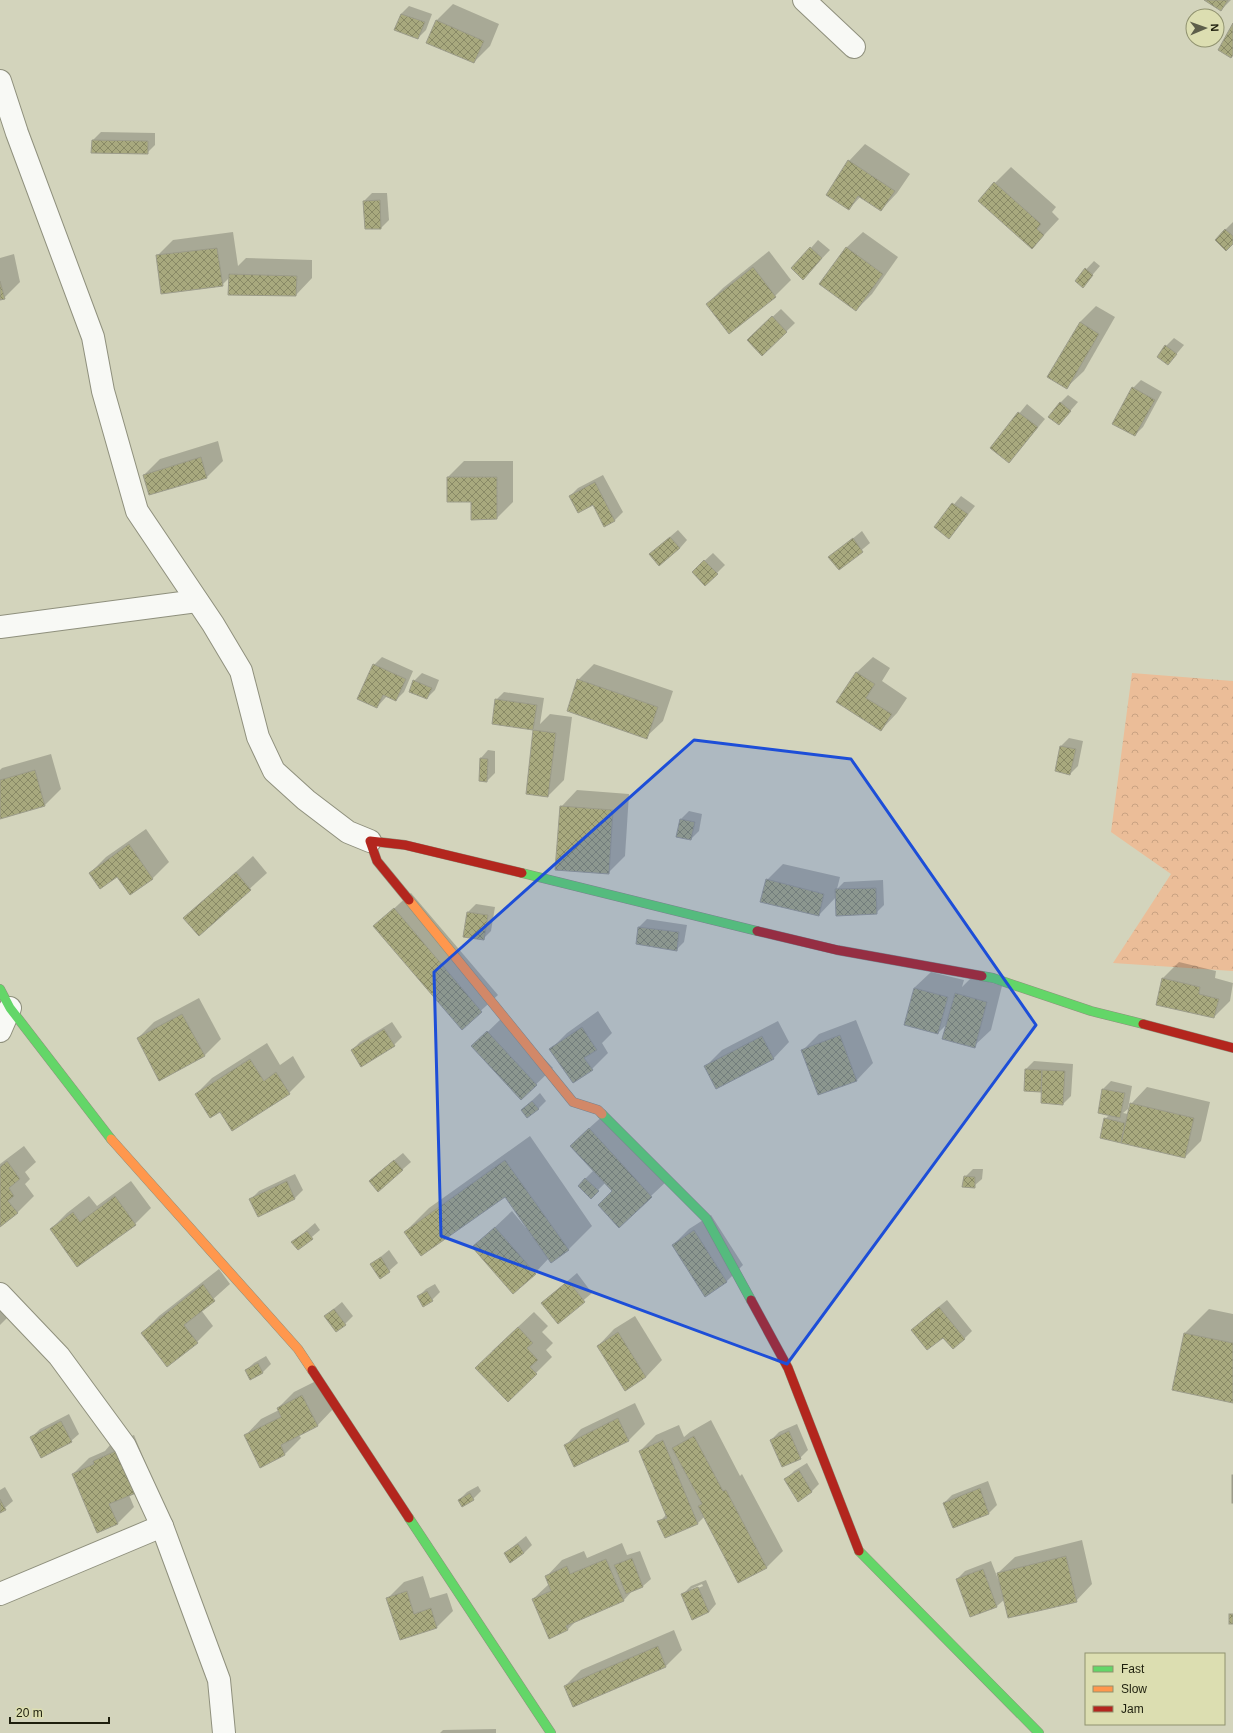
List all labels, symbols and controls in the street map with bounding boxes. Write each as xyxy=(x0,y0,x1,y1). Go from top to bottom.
north arrow xyxy=(1185,8,1225,48)
text: N xyxy=(1209,23,1221,32)
legend xyxy=(1085,1653,1225,1725)
text: Fast xyxy=(1121,1662,1145,1676)
text: Slow xyxy=(1121,1682,1147,1696)
scale bar xyxy=(10,1699,109,1725)
text: Jam xyxy=(1121,1702,1144,1716)
text: 20 m xyxy=(16,1706,43,1720)

